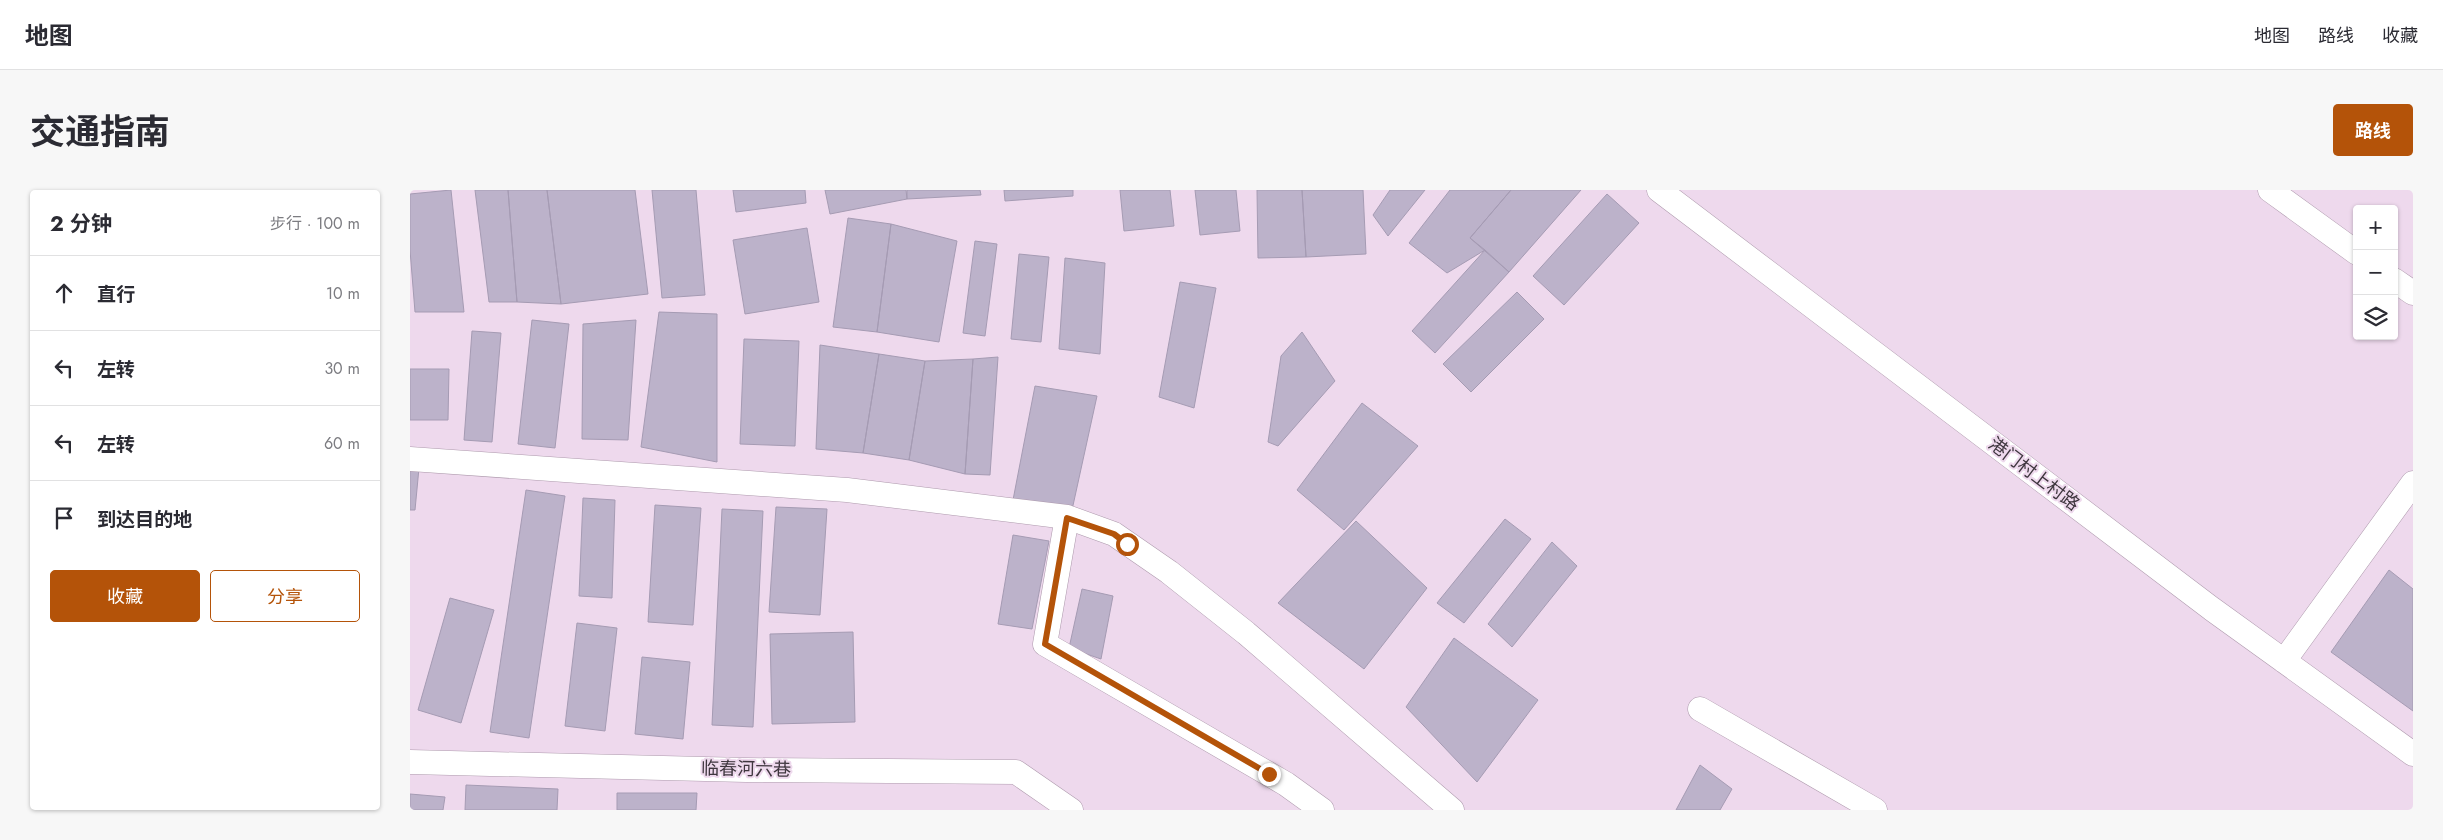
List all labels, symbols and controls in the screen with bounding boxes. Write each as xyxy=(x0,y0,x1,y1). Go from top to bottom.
text: 地图 xyxy=(25,18,73,53)
text: 地图 xyxy=(2254,23,2290,49)
text: 路线 xyxy=(2318,23,2354,49)
text: 收藏 xyxy=(2382,23,2418,49)
button: 路线 xyxy=(2333,104,2413,156)
text: 交通指南 xyxy=(30,107,170,157)
map controls xyxy=(2353,205,2398,340)
button: + xyxy=(2353,205,2398,250)
text: 2 分钟 xyxy=(50,209,112,239)
text: 步行 · 100 m xyxy=(270,212,360,235)
button: − xyxy=(2353,250,2398,295)
icon: ahead xyxy=(50,279,78,307)
text: 直行 xyxy=(97,281,135,308)
text: 10 m xyxy=(326,282,360,305)
button: layers xyxy=(2353,295,2398,340)
icon: left xyxy=(50,354,78,382)
text: 左转 xyxy=(97,356,135,383)
text: 30 m xyxy=(324,357,360,380)
icon: left xyxy=(50,429,78,457)
text: 左转 xyxy=(97,431,135,458)
street label: 港门村上村路 xyxy=(1983,431,2085,517)
text: 60 m xyxy=(324,432,360,455)
icon: arrive xyxy=(50,504,78,532)
text: 到达目的地 xyxy=(97,506,192,533)
route start xyxy=(1116,533,1139,556)
button: 收藏 xyxy=(50,570,200,622)
button: 分享 xyxy=(210,570,360,622)
street label: 临春河六巷 xyxy=(701,755,791,783)
route end xyxy=(1258,763,1281,786)

